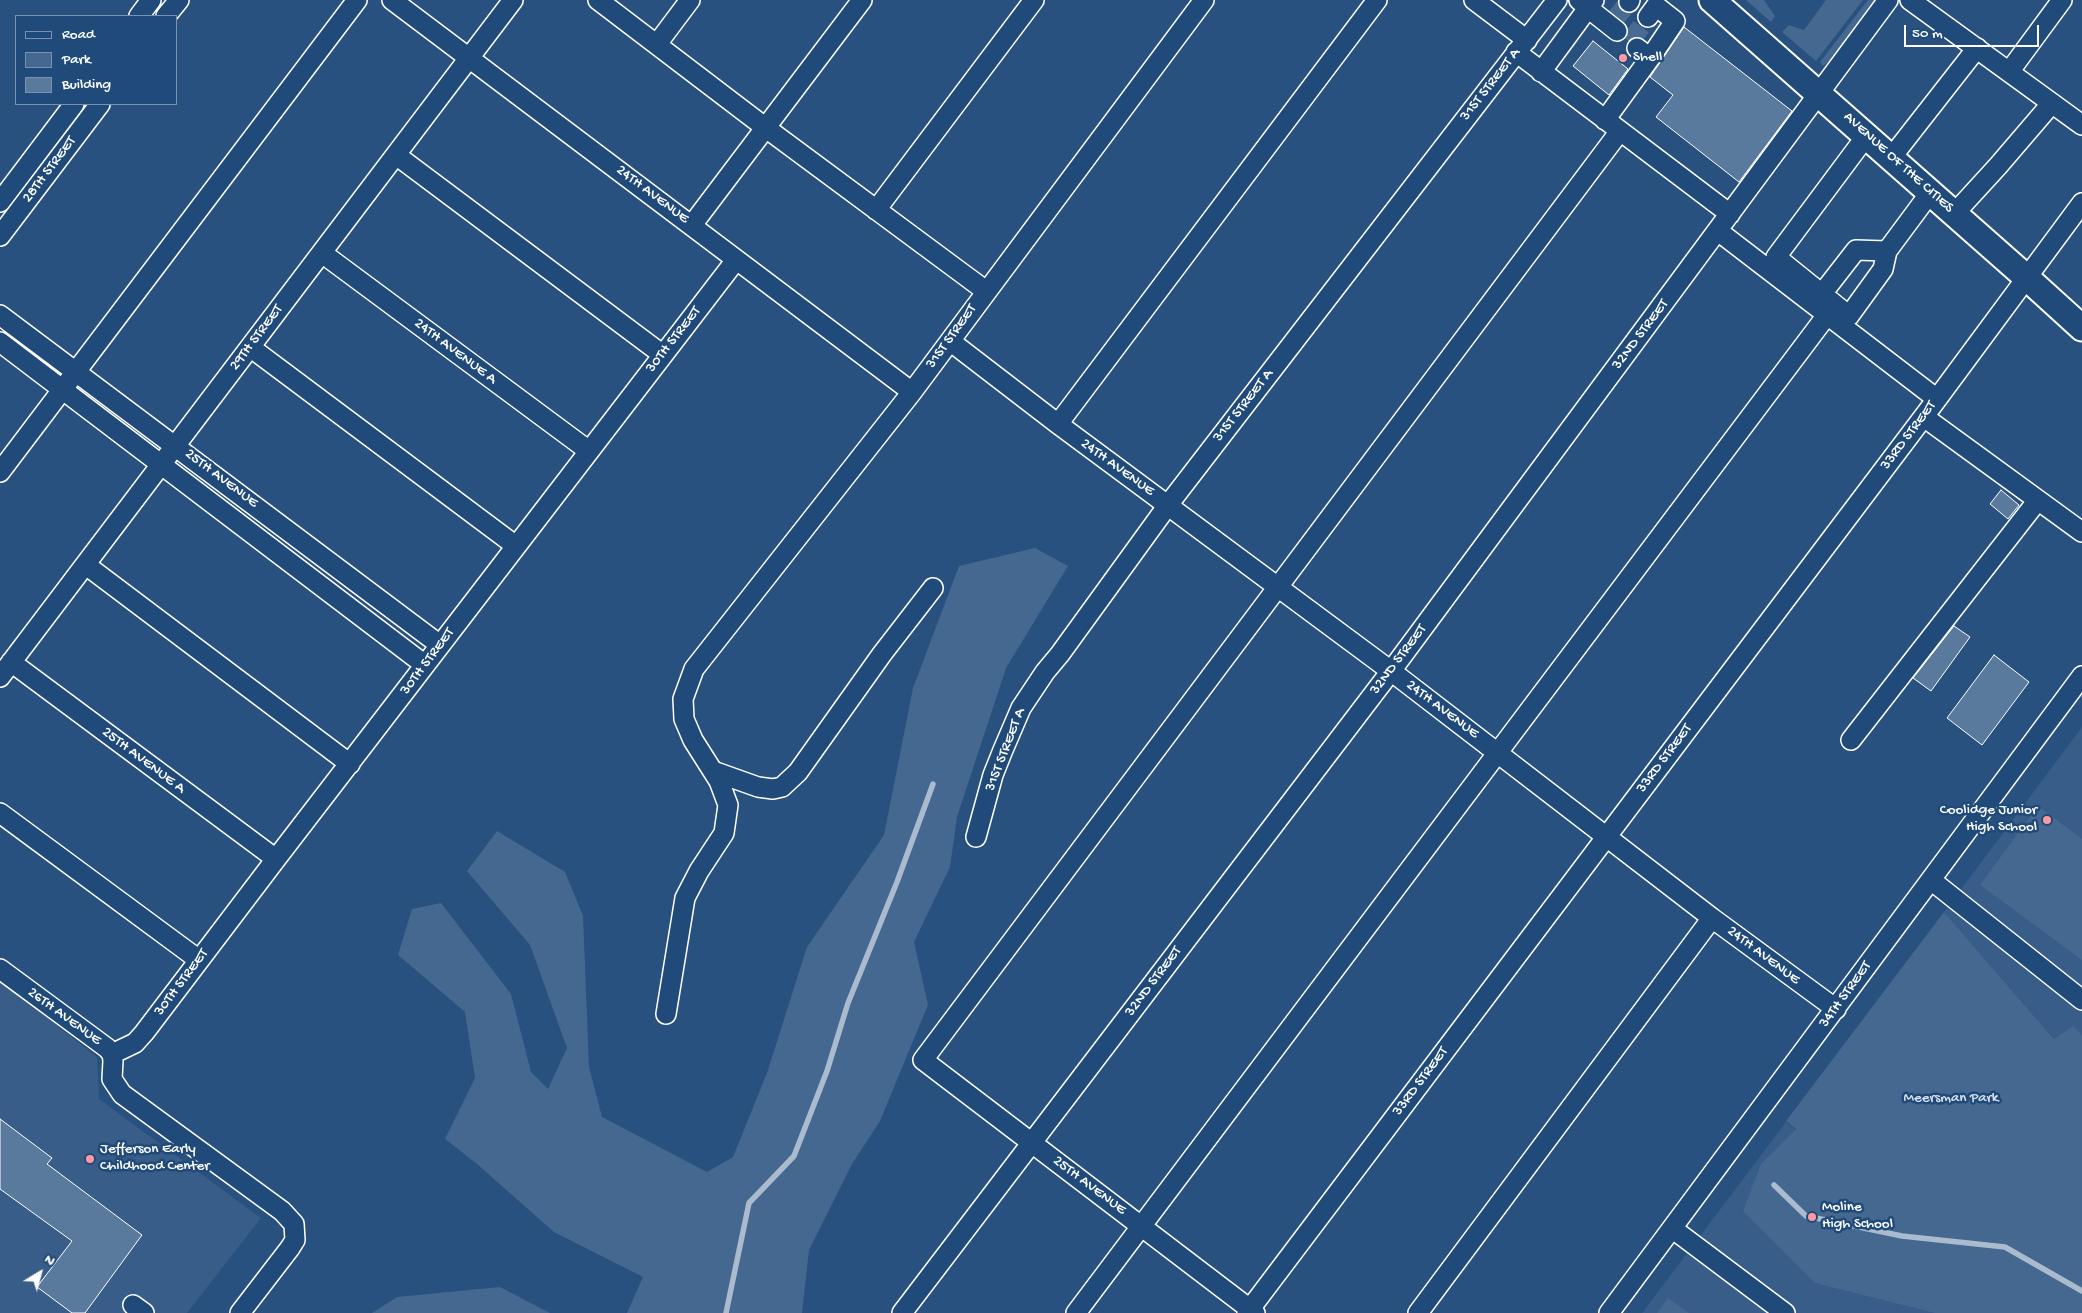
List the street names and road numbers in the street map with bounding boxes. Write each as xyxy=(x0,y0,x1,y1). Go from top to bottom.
street label: 31ST STREET A xyxy=(1457,45,1525,125)
street label: AVENUE OF THE CITIES xyxy=(1839,109,1957,217)
street label: 28TH STREET xyxy=(19,133,81,207)
street label: 24TH AVENUE xyxy=(612,162,692,228)
street label: 32ND STREET xyxy=(1609,296,1673,374)
street label: 31ST STREET xyxy=(923,301,981,373)
street label: 29TH STREET xyxy=(226,302,288,374)
street label: 30TH STREET xyxy=(643,303,705,377)
street label: 24TH AVENUE A xyxy=(410,315,500,389)
street label: 31ST STREET A xyxy=(1210,366,1278,446)
street label: 33RD STREET xyxy=(1877,398,1941,474)
street label: 24TH AVENUE xyxy=(1077,435,1157,501)
street label: 25TH AVENUE xyxy=(181,445,261,513)
street label: 32ND STREET xyxy=(1367,621,1431,699)
street label: 30TH STREET xyxy=(397,625,459,699)
street label: 24TH AVENUE xyxy=(1402,677,1482,743)
street label: 31ST STREET A xyxy=(982,706,1030,794)
street label: 33RD STREET xyxy=(1633,721,1697,797)
street label: 25TH AVENUE A xyxy=(98,724,188,798)
street label: 24TH AVENUE xyxy=(1723,923,1803,989)
street label: 32ND STREET xyxy=(1122,943,1186,1021)
street label: 30TH STREET xyxy=(151,946,213,1020)
street label: 34TH STREET xyxy=(1816,958,1876,1032)
street label: 26TH AVENUE xyxy=(23,984,105,1050)
street label: 33RD STREET xyxy=(1389,1044,1453,1120)
street label: 25TH AVENUE xyxy=(1049,1152,1129,1220)

